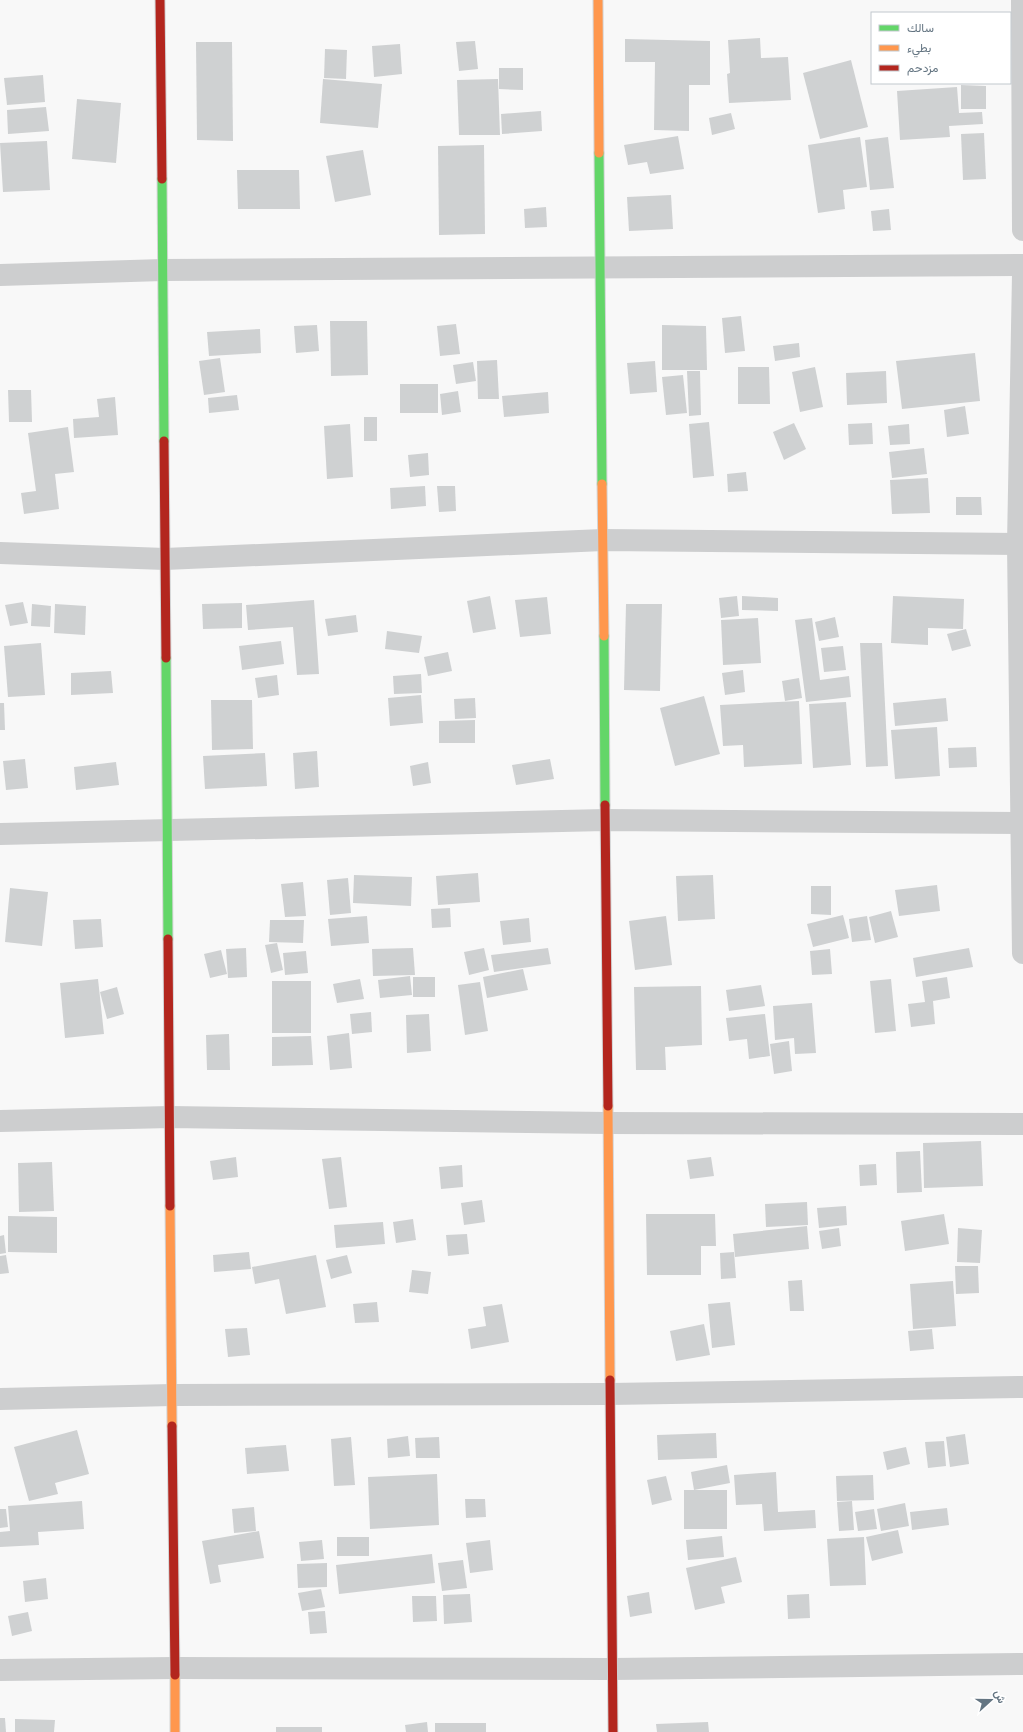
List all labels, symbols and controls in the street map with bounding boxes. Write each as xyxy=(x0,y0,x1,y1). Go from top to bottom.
legend xyxy=(871,12,1011,84)
text: سالك xyxy=(907,21,934,35)
text: بطيء xyxy=(907,41,931,58)
text: مزدحم xyxy=(907,61,938,76)
north arrow xyxy=(971,1680,1011,1720)
text: ش xyxy=(991,1688,1008,1705)

